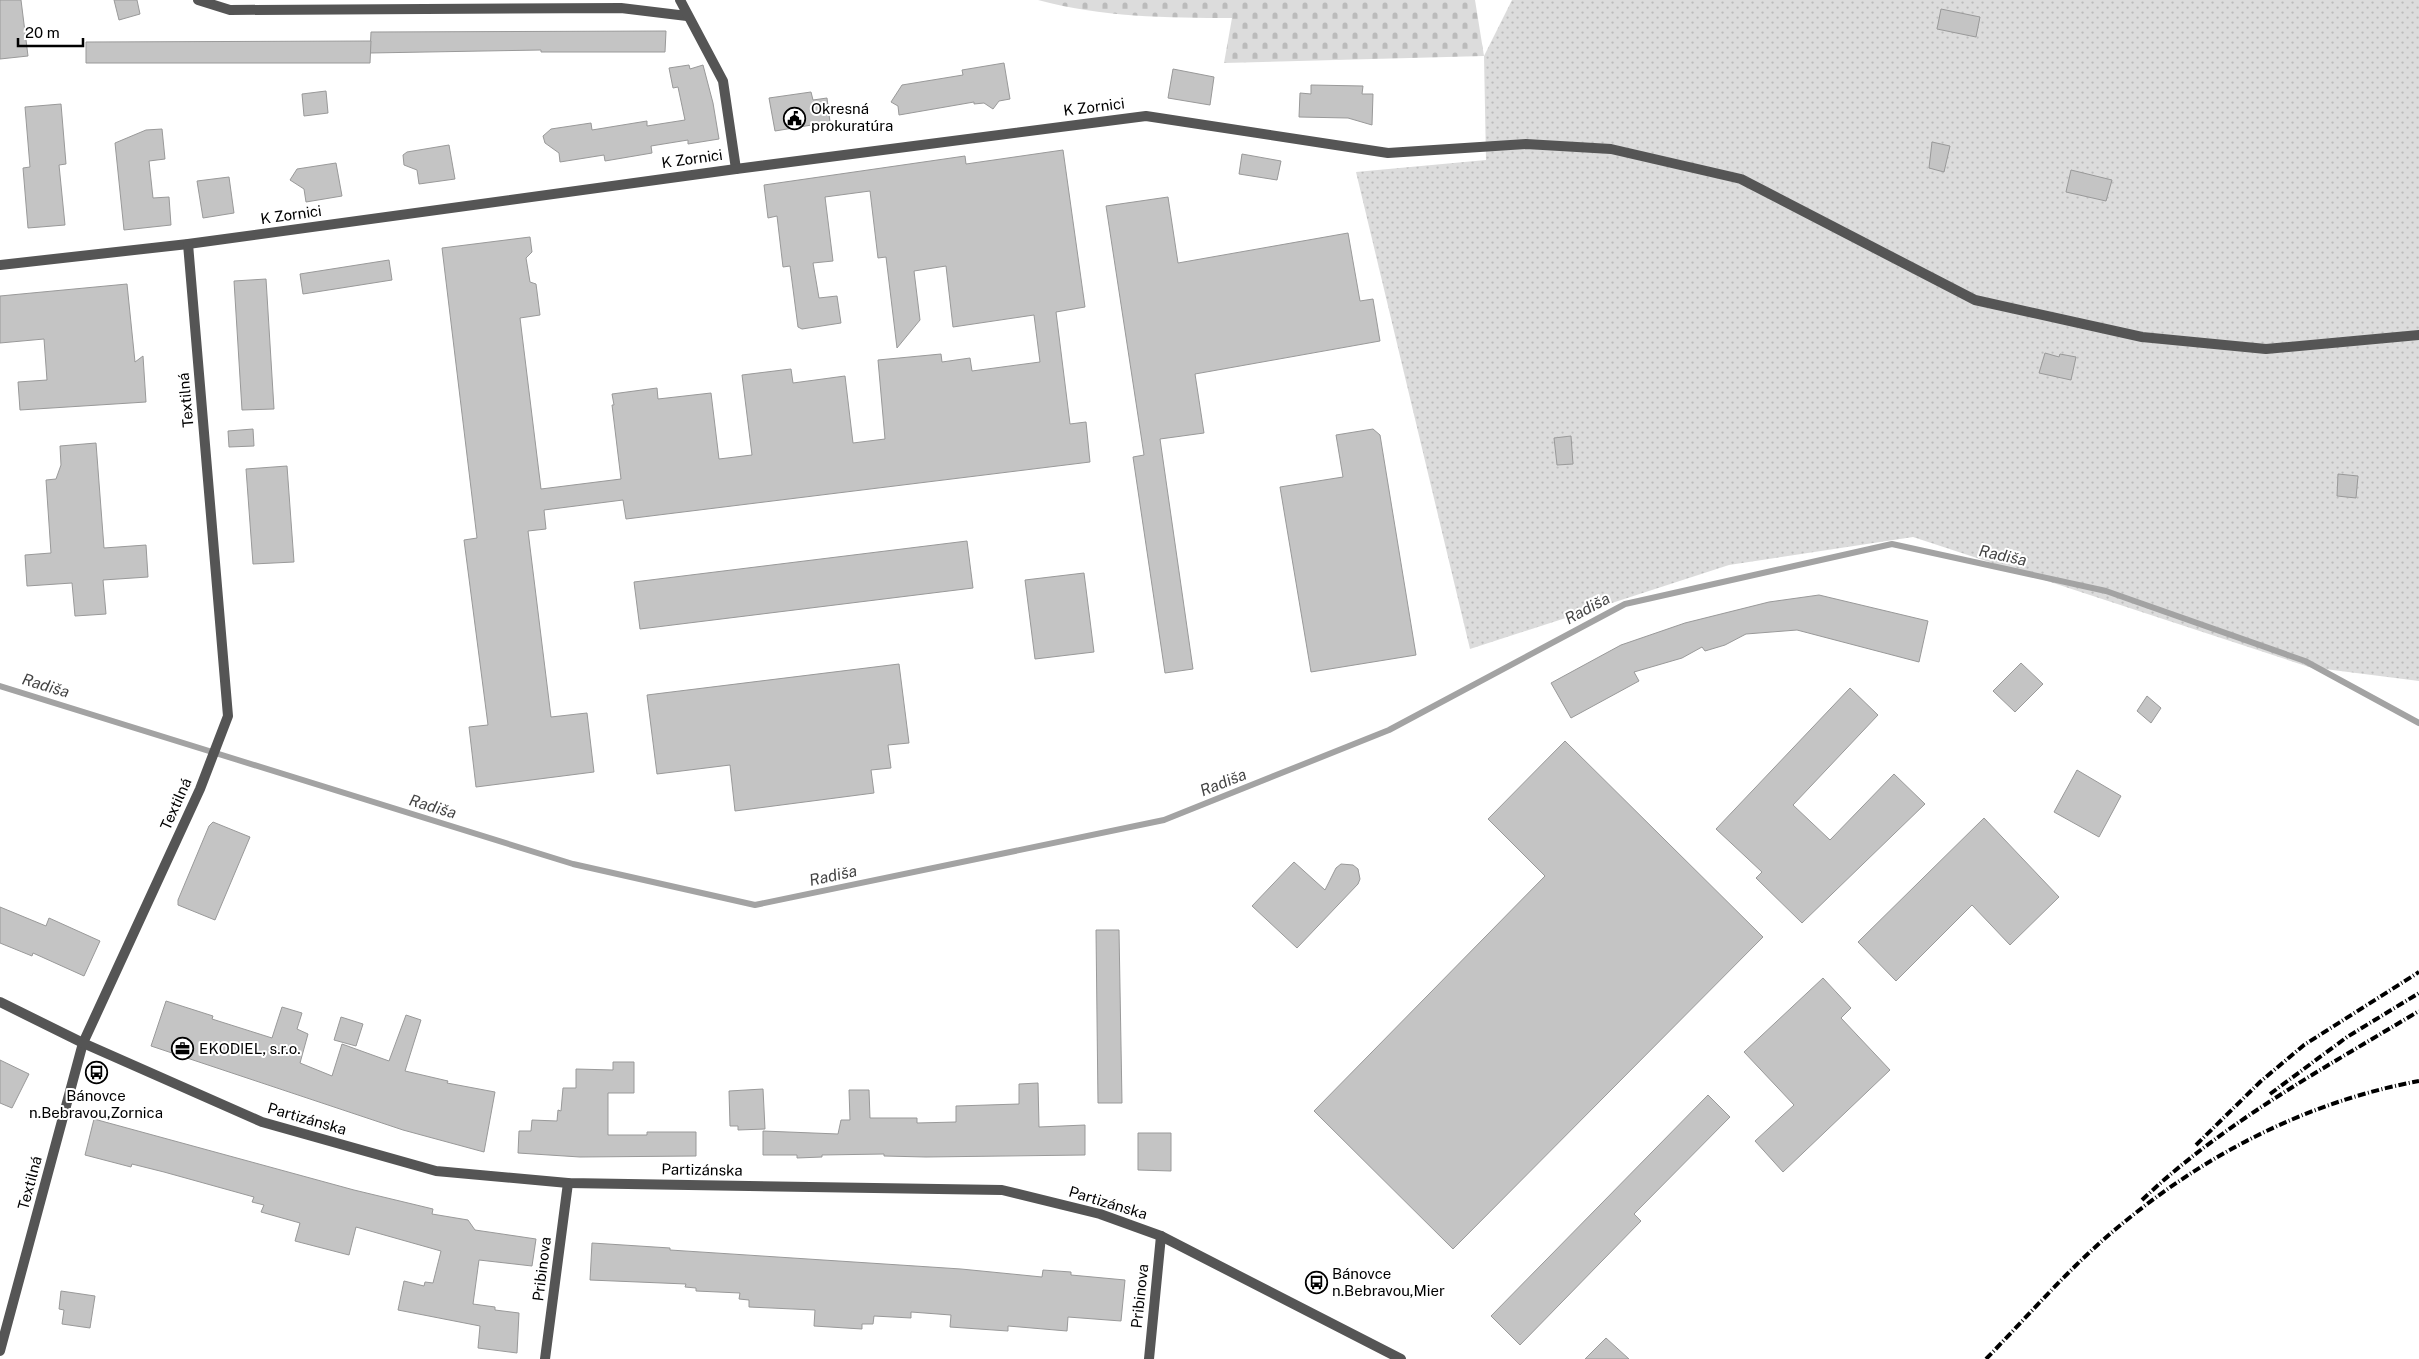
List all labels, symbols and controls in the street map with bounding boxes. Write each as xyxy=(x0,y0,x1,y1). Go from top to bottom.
scale bar xyxy=(18,15,82,47)
text: 20 m xyxy=(25,24,60,41)
street label: K Zornici xyxy=(1062,94,1126,119)
place label: Okresná prokuratúra xyxy=(811,100,893,134)
public building icon: Okresná prokuratúra xyxy=(783,106,807,130)
street label: K Zornici xyxy=(660,146,724,171)
street label: K Zornici xyxy=(259,202,323,227)
street label: Textilná xyxy=(175,372,196,428)
water label: Radiša xyxy=(1977,541,2029,570)
water label: Radiša xyxy=(1561,589,1613,628)
water label: Radiša xyxy=(20,669,72,702)
water label: Radiša xyxy=(1197,765,1249,800)
street label: Textilná xyxy=(157,775,194,832)
water label: Radiša xyxy=(407,790,459,823)
water label: Radiša xyxy=(807,861,859,890)
office icon: EKODIEL, s.r.o. xyxy=(171,1037,195,1061)
place label: EKODIEL, s.r.o. xyxy=(199,1040,301,1057)
bus stop icon: Bánovce n.Bebravou,Zornica xyxy=(84,1061,108,1085)
place label: Bánovce n.Bebravou,Zornica xyxy=(29,1087,163,1121)
street label: Partizánska xyxy=(266,1099,348,1138)
street label: Textilná xyxy=(14,1154,45,1212)
street label: Partizánska xyxy=(661,1160,743,1179)
street label: Partizánska xyxy=(1067,1183,1149,1223)
street label: Pribinova xyxy=(529,1236,554,1302)
street label: Pribinova xyxy=(1128,1263,1151,1329)
place label: Bánovce n.Bebravou,Mier xyxy=(1332,1265,1445,1299)
bus stop icon: Bánovce n.Bebravou,Mier xyxy=(1304,1271,1328,1295)

